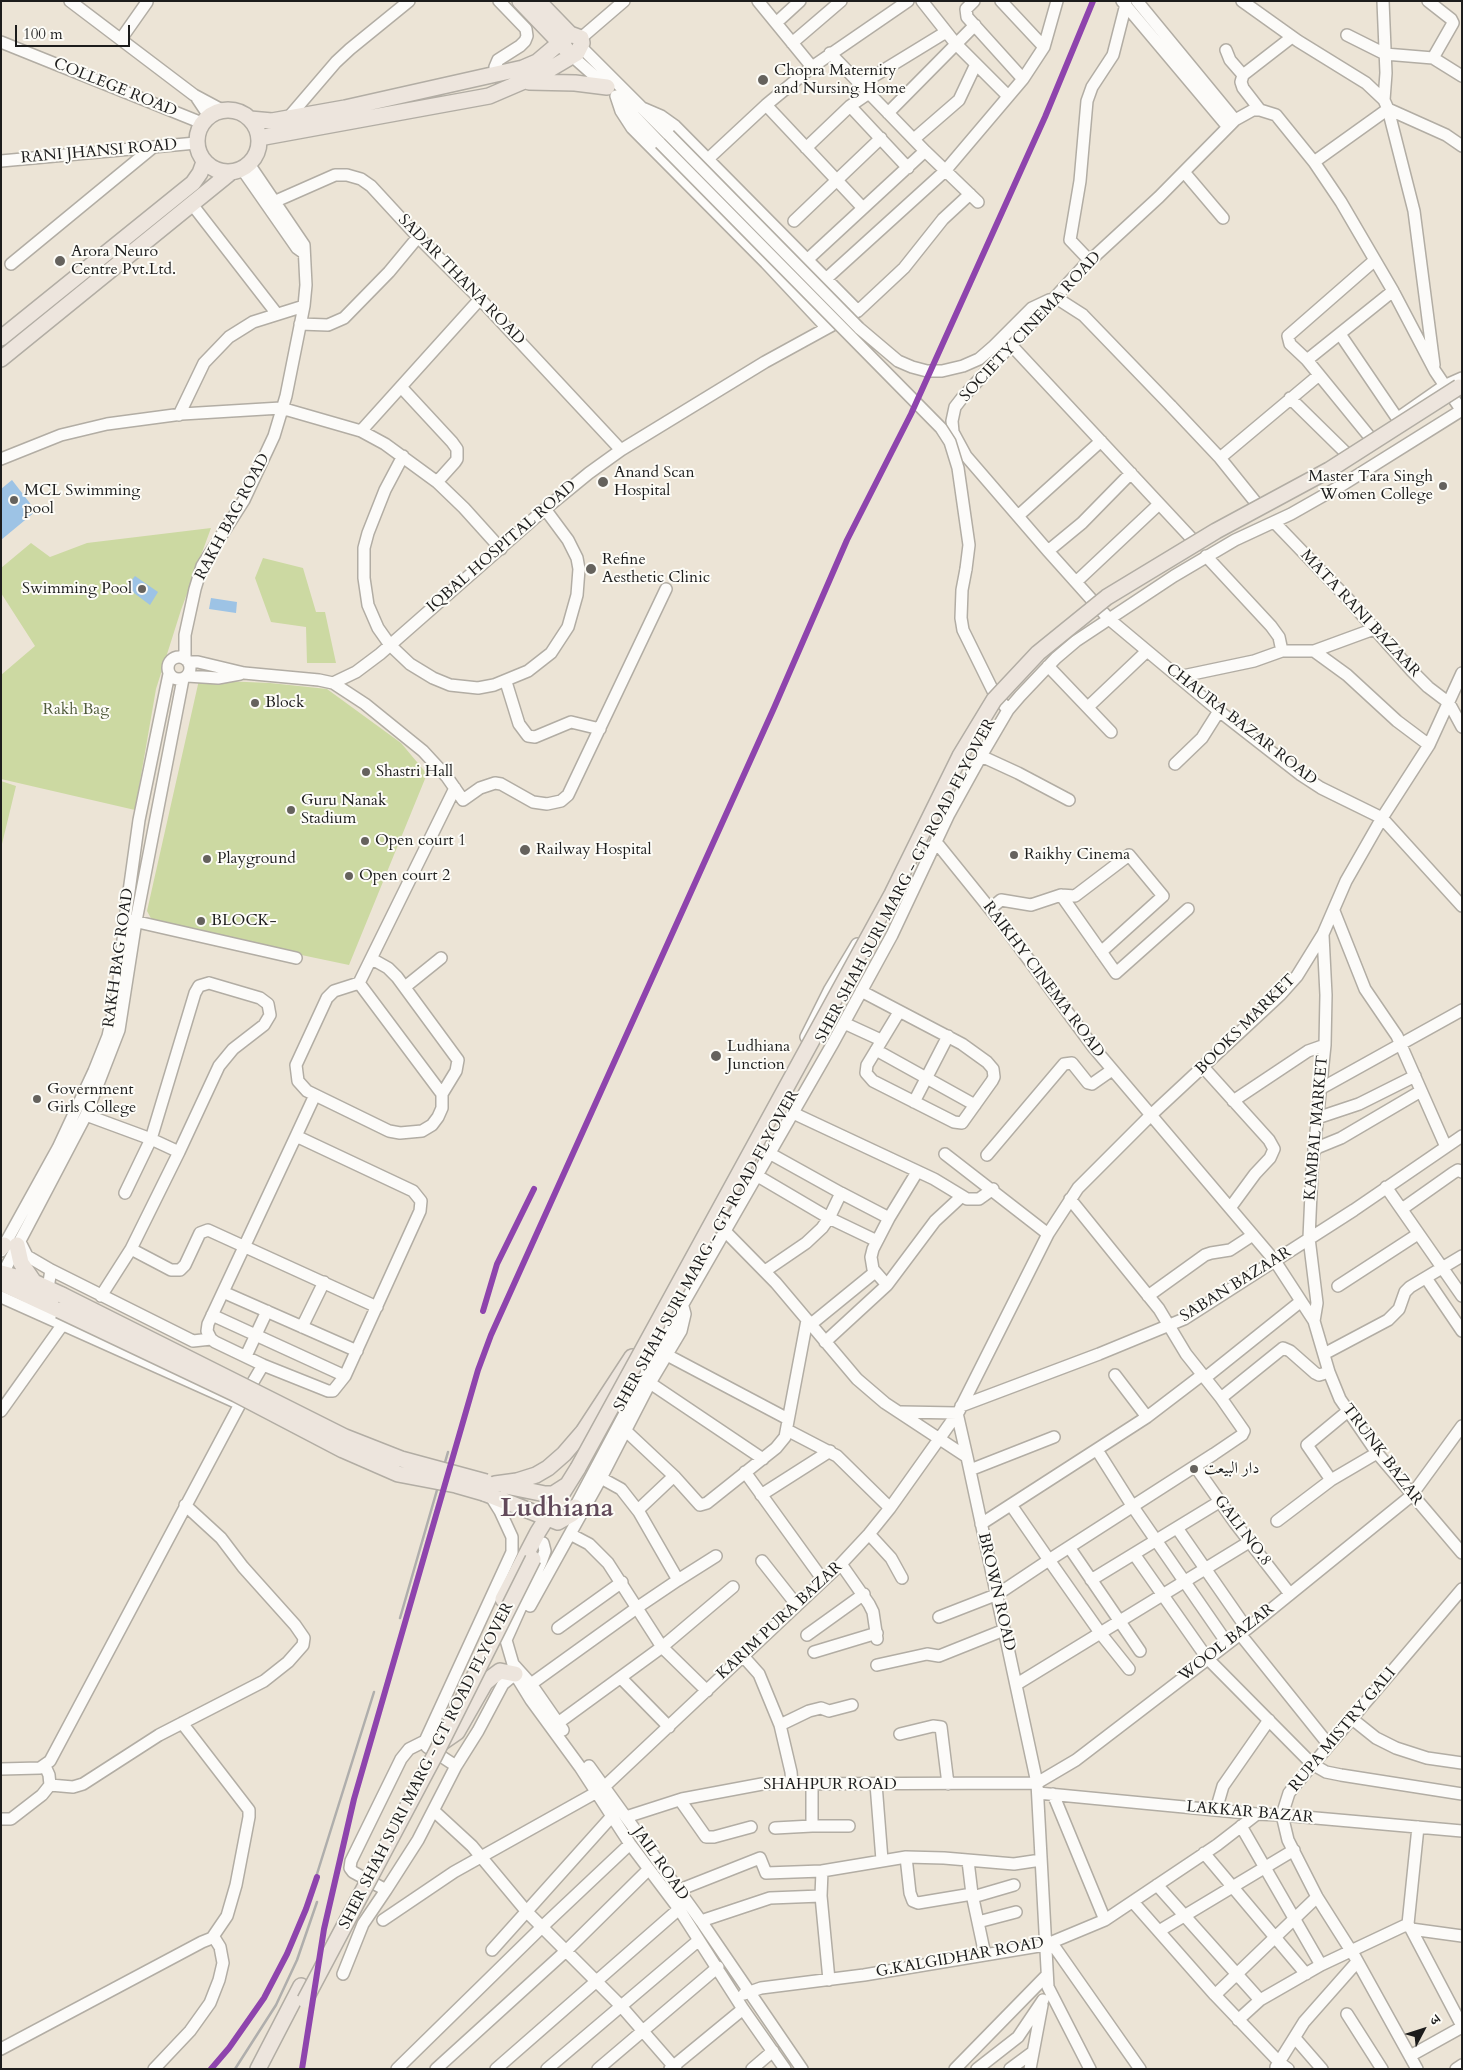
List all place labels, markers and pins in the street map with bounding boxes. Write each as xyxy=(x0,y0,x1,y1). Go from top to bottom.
place label: Chopra Maternity and Nursing Home xyxy=(774,61,906,99)
marker: Chopra Maternity and Nursing Home xyxy=(756,73,770,87)
place label: Arora Neuro Centre Pvt.Ltd. xyxy=(71,242,176,280)
marker: Arora Neuro Centre Pvt.Ltd. xyxy=(53,254,67,268)
place label: Anand Scan Hospital xyxy=(614,463,695,501)
place label: Master Tara Singh Women College xyxy=(1308,467,1433,505)
marker: Anand Scan Hospital xyxy=(596,475,610,489)
marker: Master Tara Singh Women College xyxy=(1437,480,1449,492)
place label: MCL Swimming pool xyxy=(24,481,140,519)
marker: MCL Swimming pool xyxy=(8,494,20,506)
place label: Refine Aesthetic Clinic xyxy=(602,550,710,588)
marker: Refine Aesthetic Clinic xyxy=(584,562,598,576)
place label: Swimming Pool xyxy=(22,579,132,599)
marker: Swimming Pool xyxy=(136,583,148,595)
place label: Block xyxy=(265,693,304,713)
marker: Block xyxy=(249,697,261,709)
place label: Shastri Hall xyxy=(376,762,453,782)
marker: Shastri Hall xyxy=(360,766,372,778)
place label: Guru Nanak Stadium xyxy=(301,791,386,829)
marker: Guru Nanak Stadium xyxy=(285,804,297,816)
place label: Open court 1 xyxy=(375,831,466,851)
marker: Open court 1 xyxy=(359,835,371,847)
place label: Railway Hospital xyxy=(536,840,651,860)
marker: Railway Hospital xyxy=(518,843,532,857)
place label: Raikhy Cinema xyxy=(1024,845,1130,865)
place label: Playground xyxy=(217,849,296,869)
marker: Raikhy Cinema xyxy=(1008,849,1020,861)
marker: Playground xyxy=(201,853,213,865)
place label: Open court 2 xyxy=(359,866,450,886)
marker: Open court 2 xyxy=(343,870,355,882)
place label: BLOCK- xyxy=(211,911,277,931)
marker: BLOCK- xyxy=(195,915,207,927)
place label: Ludhiana Junction xyxy=(727,1037,790,1075)
marker: Ludhiana Junction xyxy=(709,1049,723,1063)
place label: Government Girls College xyxy=(47,1080,136,1118)
marker: Government Girls College xyxy=(31,1093,43,1105)
place label: دار البیعت xyxy=(1204,1459,1259,1479)
marker: دار البیعت xyxy=(1188,1463,1200,1475)

